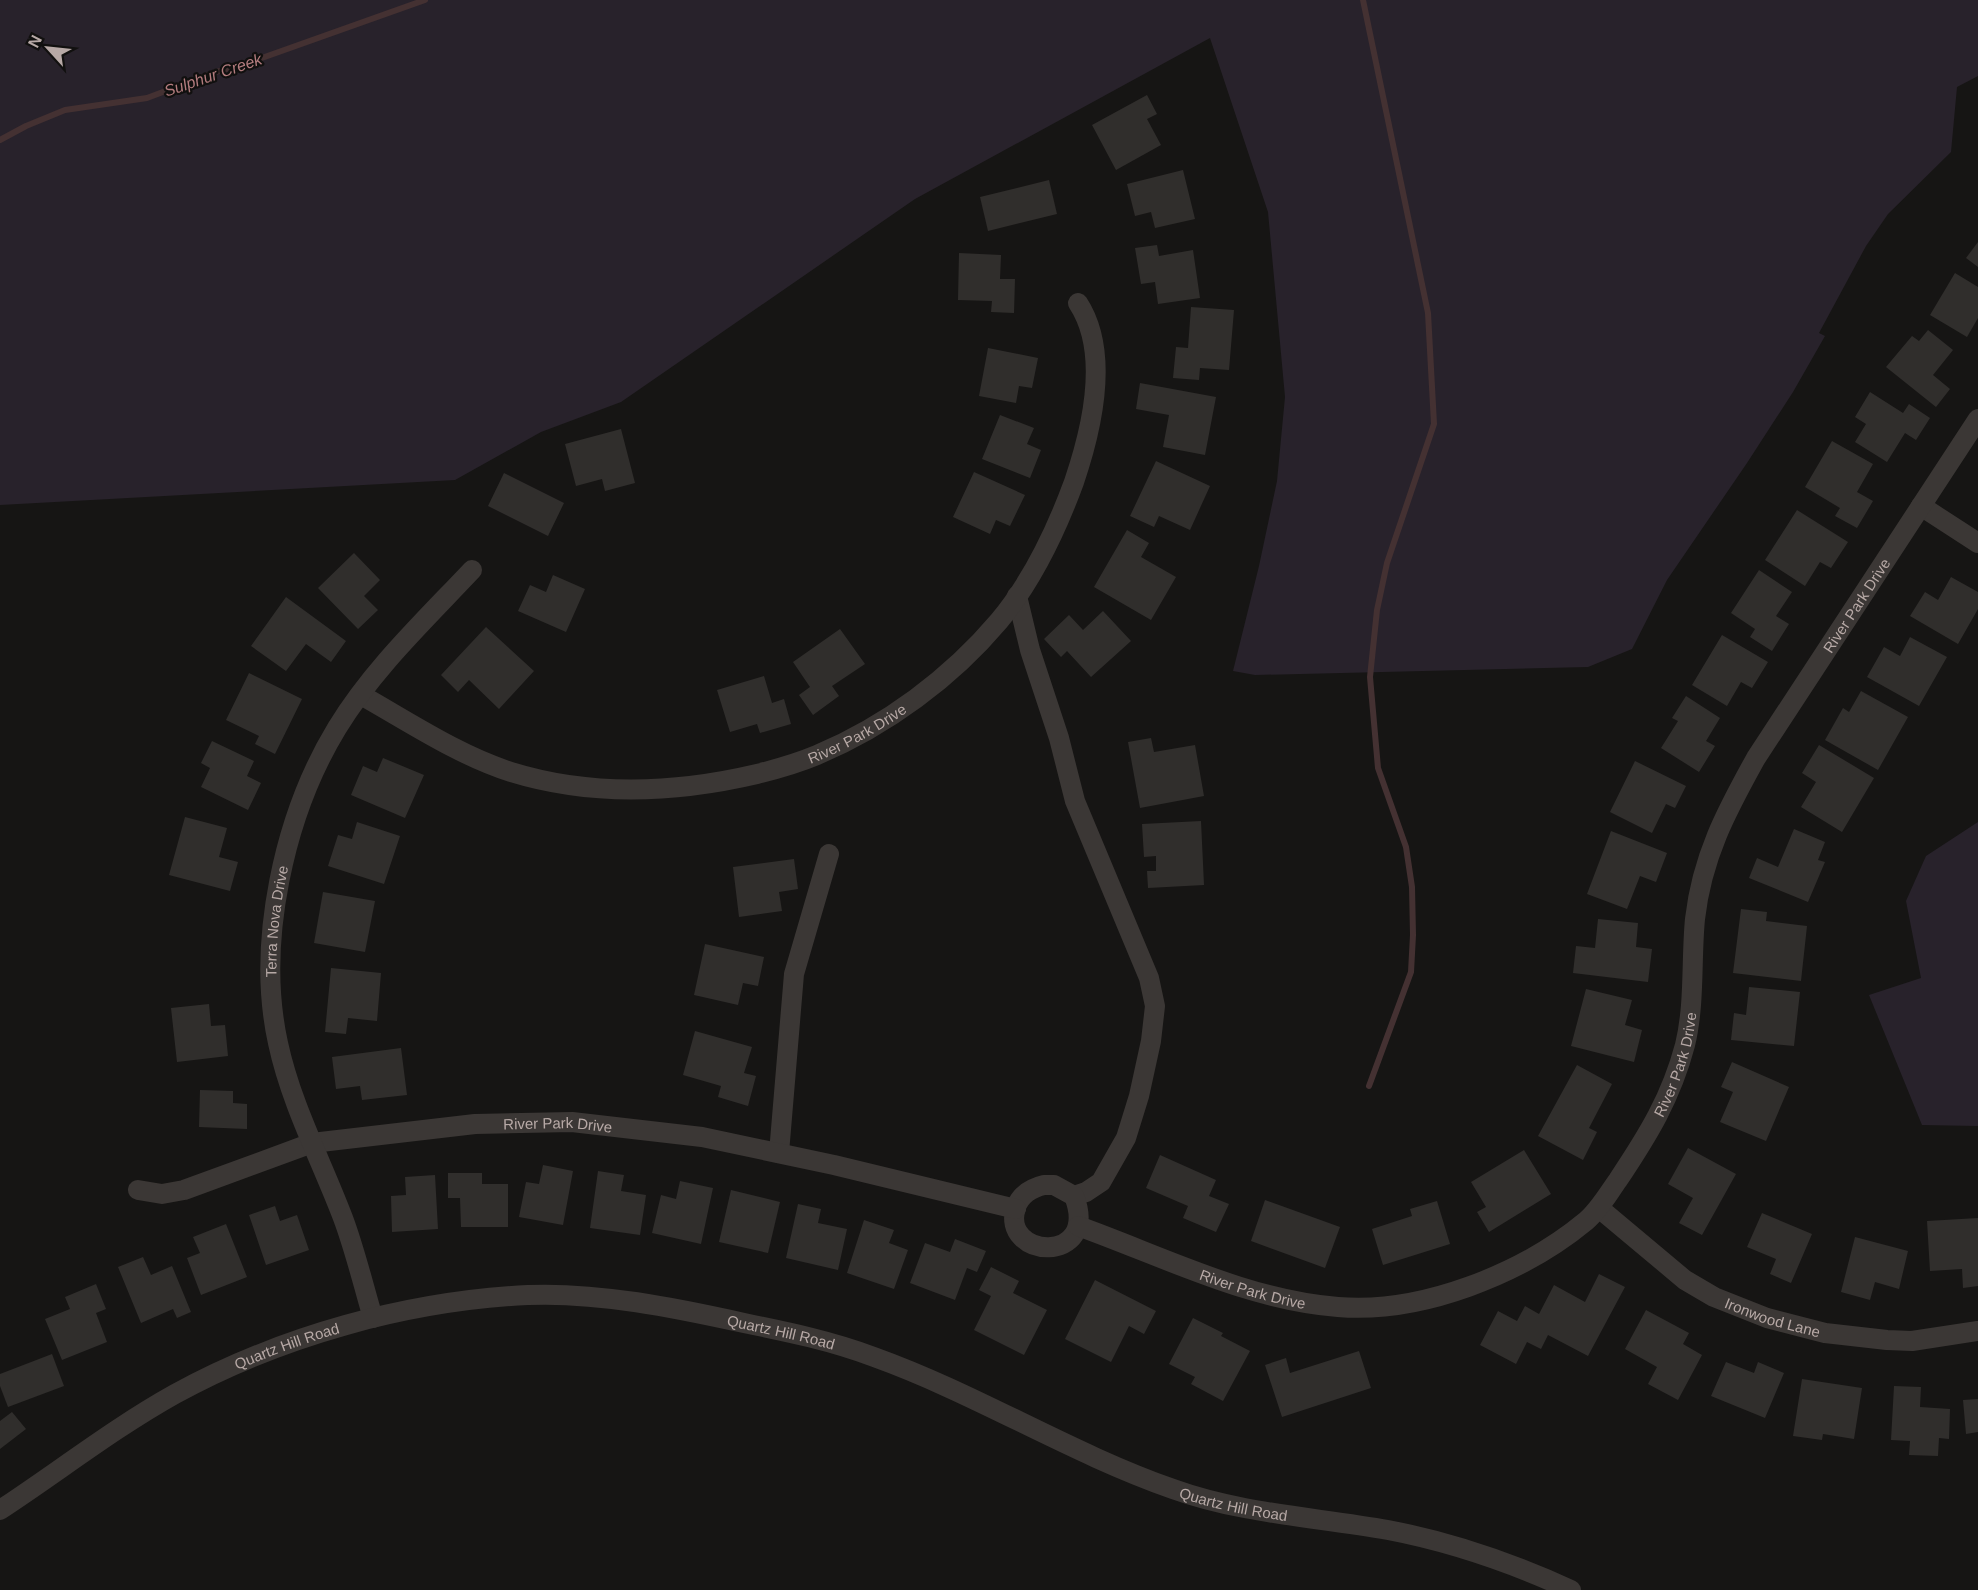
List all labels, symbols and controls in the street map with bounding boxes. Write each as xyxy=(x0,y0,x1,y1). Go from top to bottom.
north arrow xyxy=(18,18,78,78)
text: N xyxy=(25,32,45,50)
water label: Sulphur Creek xyxy=(162,50,265,100)
street label: River Park Drive xyxy=(1819,555,1893,656)
street label: River Park Drive xyxy=(805,700,909,766)
street label: Terra Nova Drive xyxy=(262,864,291,977)
street label: River Park Drive xyxy=(1650,1011,1699,1119)
street label: River Park Drive xyxy=(503,1113,613,1135)
street label: River Park Drive xyxy=(1198,1265,1307,1311)
street label: Ironwood Lane xyxy=(1723,1294,1822,1340)
street label: Quartz Hill Road xyxy=(726,1311,837,1352)
street label: Quartz Hill Road xyxy=(232,1319,341,1372)
street label: Quartz Hill Road xyxy=(1177,1483,1289,1524)

